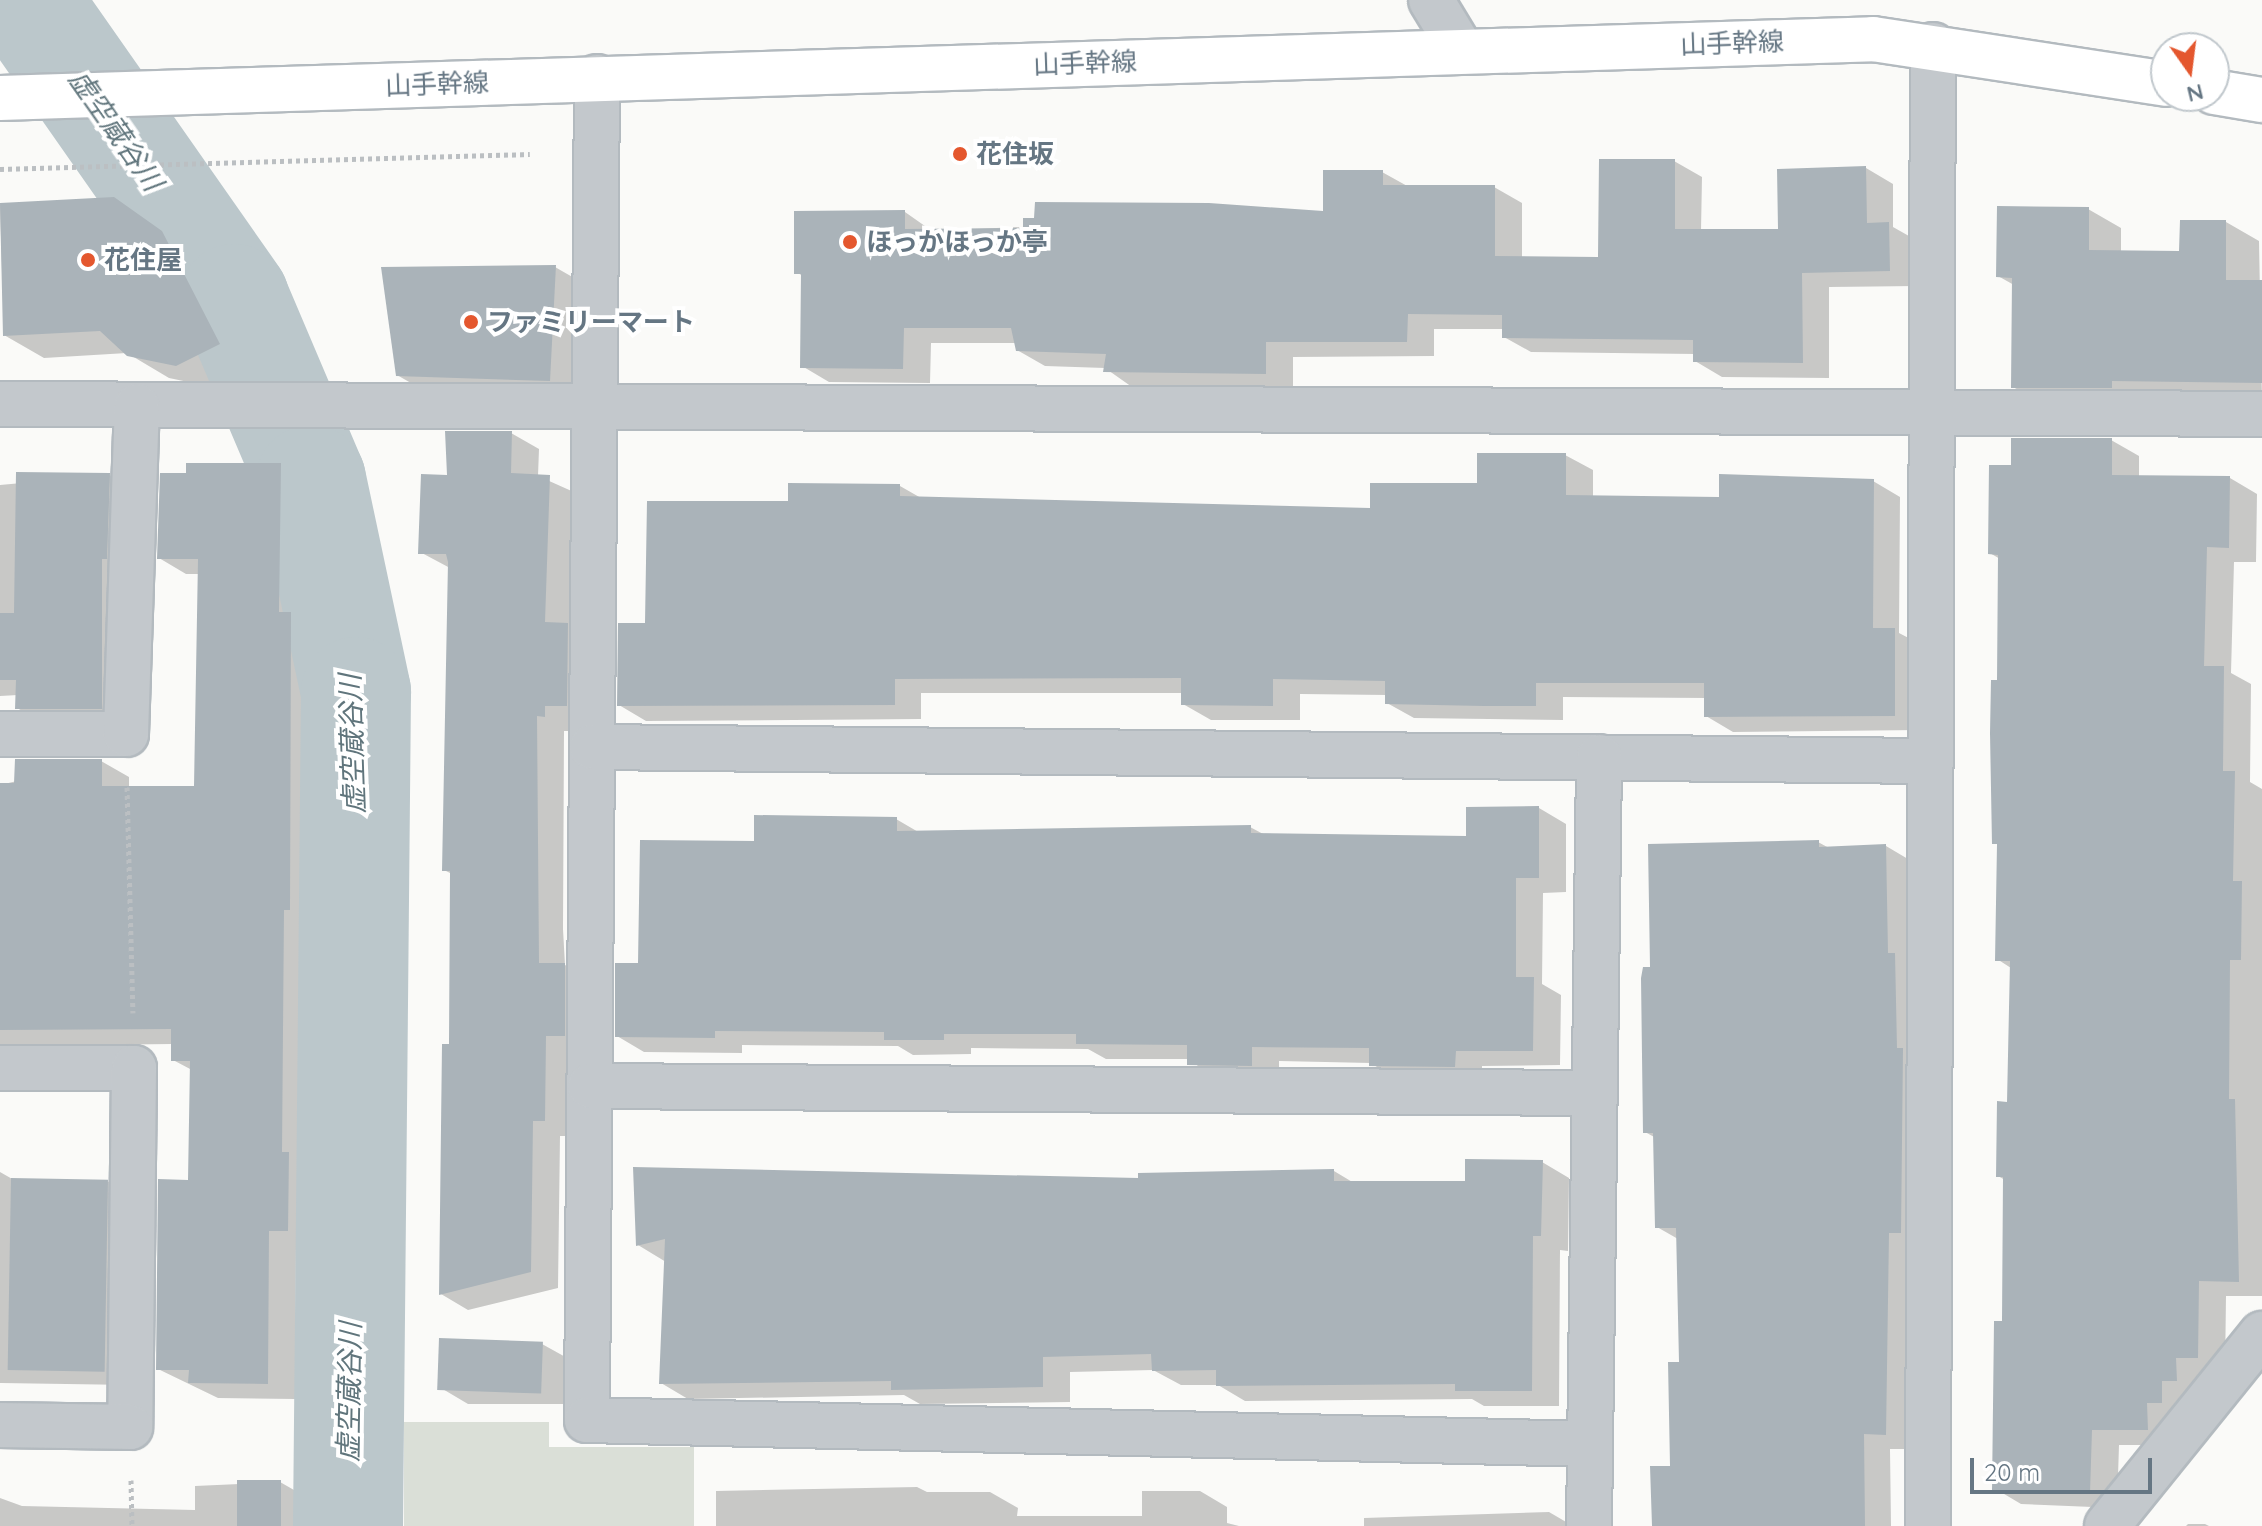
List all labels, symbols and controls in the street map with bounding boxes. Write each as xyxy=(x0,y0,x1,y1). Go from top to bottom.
street label: 山手幹線 xyxy=(1679,26,1785,60)
north arrow xyxy=(2150,32,2230,112)
street label: 山手幹線 xyxy=(1032,46,1138,80)
water label: 虚空蔵谷川 xyxy=(62,63,170,197)
street label: 山手幹線 xyxy=(384,67,490,101)
text: N xyxy=(2184,78,2207,109)
place label: 花住坂 xyxy=(976,138,1054,170)
marker: 花住坂 xyxy=(951,145,969,163)
place label: ほっかほっか亭 xyxy=(866,226,1048,258)
marker: ほっかほっか亭 xyxy=(841,233,859,251)
place label: 花住屋 xyxy=(104,244,182,276)
marker: 花住屋 xyxy=(79,251,97,269)
place label: ファミリーマート xyxy=(487,306,695,338)
marker: ファミリーマート xyxy=(462,313,480,331)
water label: 虚空蔵谷川 xyxy=(333,673,371,815)
water label: 虚空蔵谷川 xyxy=(331,1322,367,1462)
scale bar xyxy=(1974,1442,2156,1492)
text: 20 m xyxy=(1984,1457,2040,1487)

